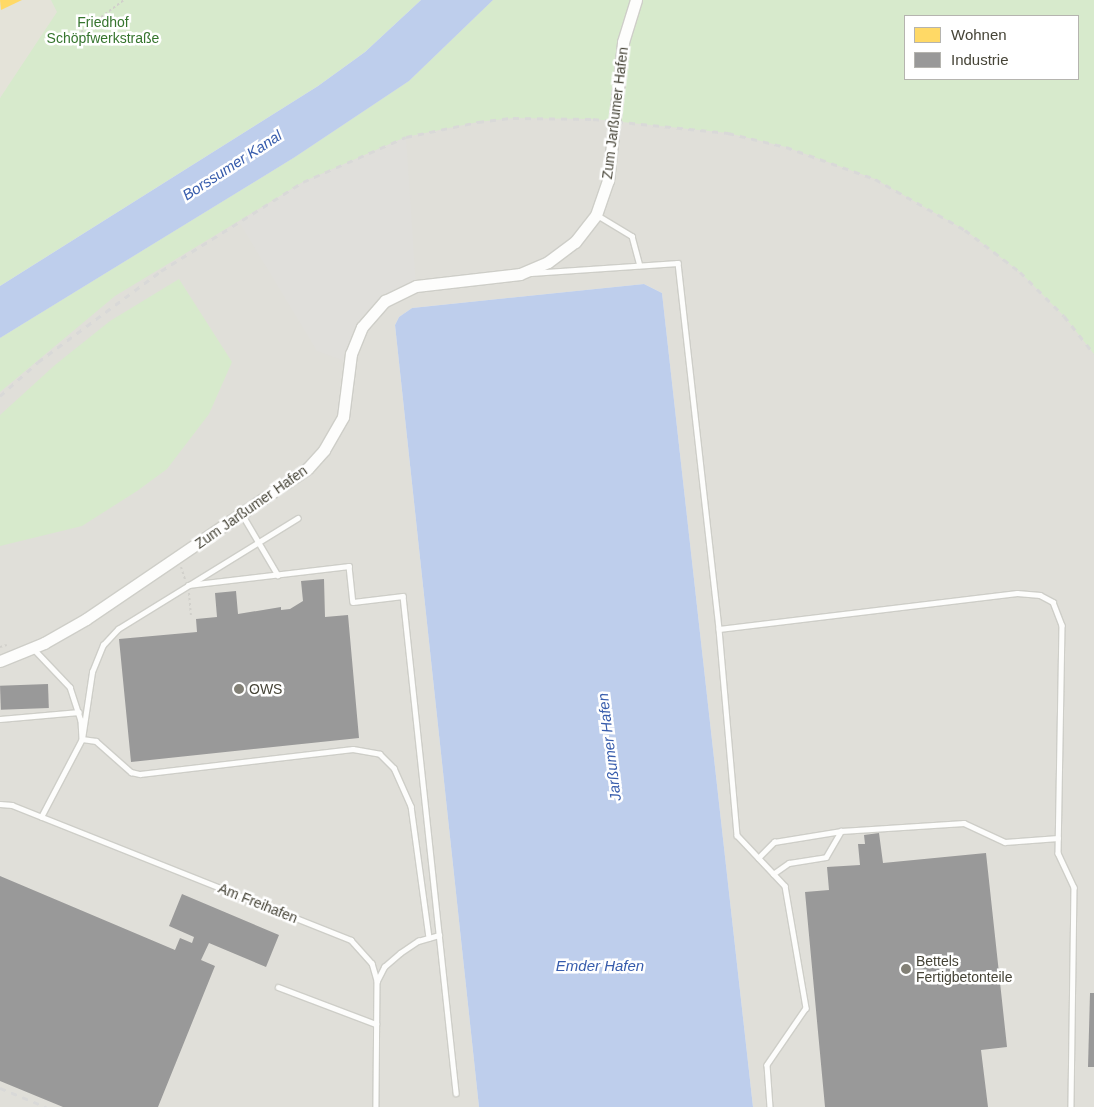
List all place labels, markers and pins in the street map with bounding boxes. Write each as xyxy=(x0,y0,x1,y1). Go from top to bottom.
place label: OWS xyxy=(249,681,282,697)
marker: OWS xyxy=(233,683,245,695)
place label: Bettels Fertigbetonteile xyxy=(916,953,1013,986)
marker: Bettels Fertigbetonteile xyxy=(900,963,912,975)

